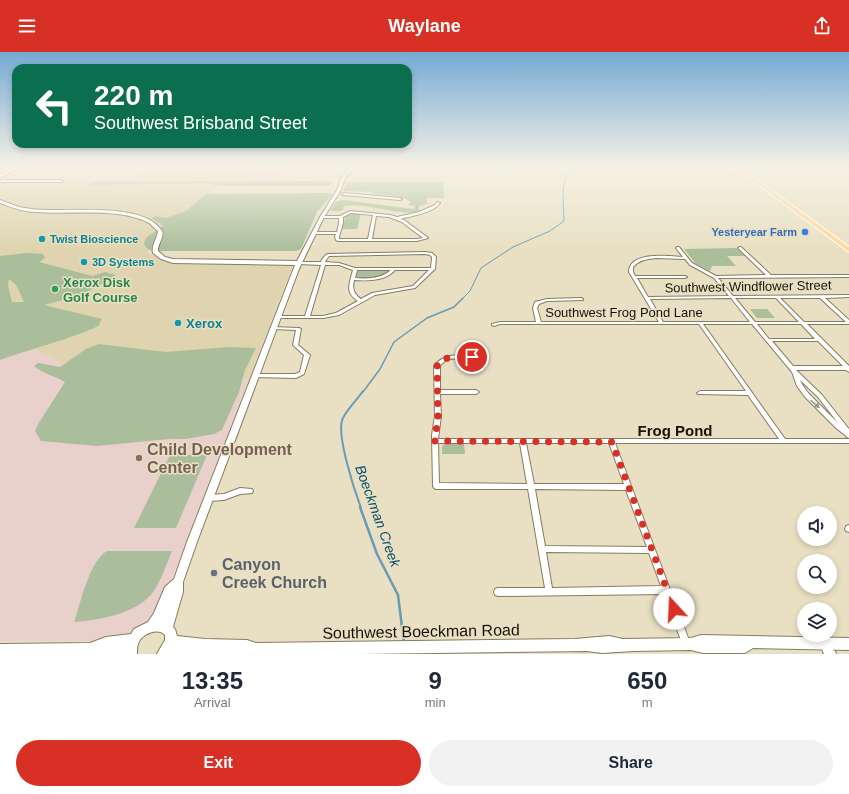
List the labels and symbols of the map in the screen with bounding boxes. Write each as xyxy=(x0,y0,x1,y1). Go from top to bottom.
place label: Yesteryear Farm xyxy=(711,226,797,238)
marker: Yesteryear Farm xyxy=(800,227,810,237)
place label: Twist Bioscience xyxy=(50,233,138,245)
marker: Twist Bioscience xyxy=(37,234,47,244)
place label: 3D Systems xyxy=(92,256,154,268)
marker: 3D Systems xyxy=(79,257,89,267)
place label: Xerox Disk Golf Course xyxy=(63,275,137,305)
street label: Southwest Windflower Street xyxy=(664,278,832,295)
marker: Xerox Disk Golf Course xyxy=(50,284,60,294)
street label: Southwest Frog Pond Lane xyxy=(545,305,703,320)
place label: Xerox xyxy=(186,316,223,331)
marker: Xerox xyxy=(173,318,183,328)
pin xyxy=(455,340,489,374)
one-way arrow xyxy=(810,399,820,408)
district label: Frog Pond xyxy=(638,422,713,439)
place label: Child Development Center xyxy=(147,441,293,476)
marker: Child Development Center xyxy=(134,453,144,463)
water label: Boeckman Creek xyxy=(352,463,404,570)
place label: Canyon Creek Church xyxy=(222,556,327,591)
marker: Canyon Creek Church xyxy=(209,568,219,578)
position arrow xyxy=(653,588,695,630)
street label: Southwest Boeckman Road xyxy=(322,621,520,642)

